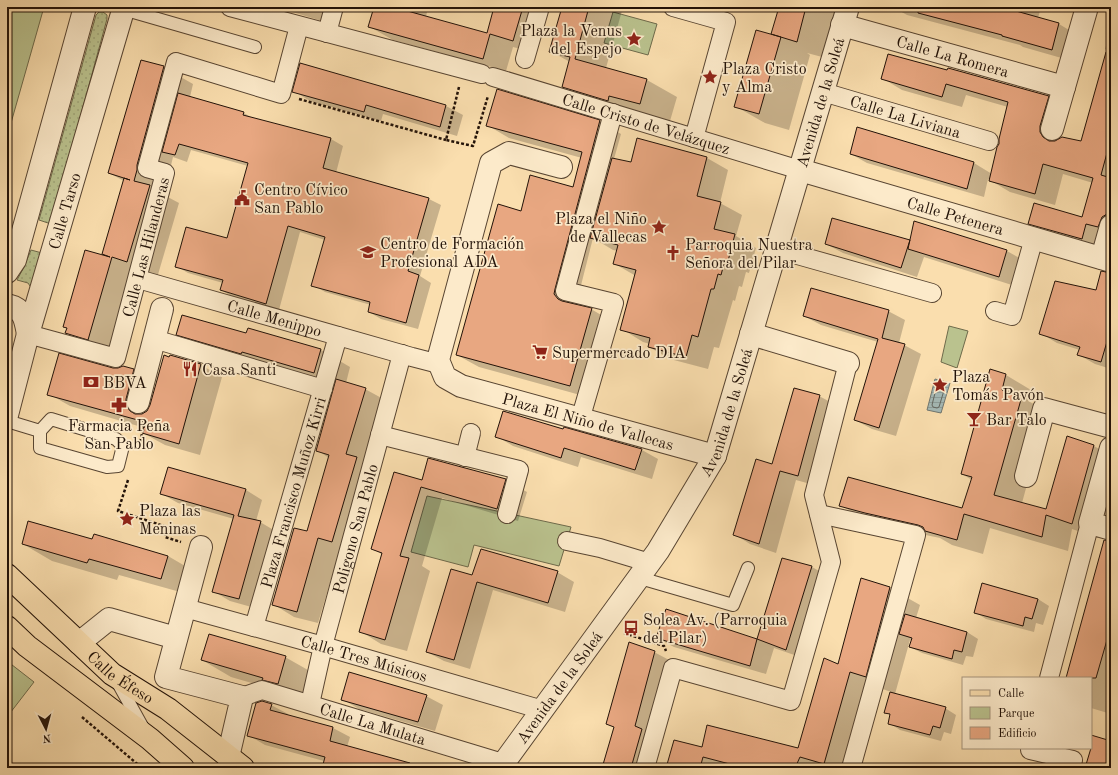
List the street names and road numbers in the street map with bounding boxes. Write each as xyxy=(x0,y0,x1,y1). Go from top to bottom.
street label: Calle La Romera xyxy=(894,35,1010,81)
street label: Avenida de la Soleá xyxy=(795,36,848,170)
street label: Calle Cristo de Velázquez xyxy=(560,92,731,158)
street label: Calle La Liviana xyxy=(848,94,962,142)
street label: Calle Tarso xyxy=(47,171,85,252)
street label: Calle Las Hilanderas xyxy=(121,176,174,319)
street label: Calle Petenera xyxy=(905,196,1005,239)
street label: Calle Menippo xyxy=(225,299,323,341)
street label: Avenida de la Soleá xyxy=(698,347,756,480)
street label: Plaza El Niño de Vallecas xyxy=(500,392,675,454)
street label: Plaza Francisco Muñoz Kirri xyxy=(260,396,330,590)
street label: Poligono San Pablo xyxy=(331,462,382,596)
street label: Avenida de la Soleá xyxy=(514,629,607,747)
street label: Calle Tres Músicos xyxy=(298,634,429,686)
street label: Calle Éfeso xyxy=(83,649,156,708)
street label: Calle La Mulata xyxy=(317,702,427,749)

